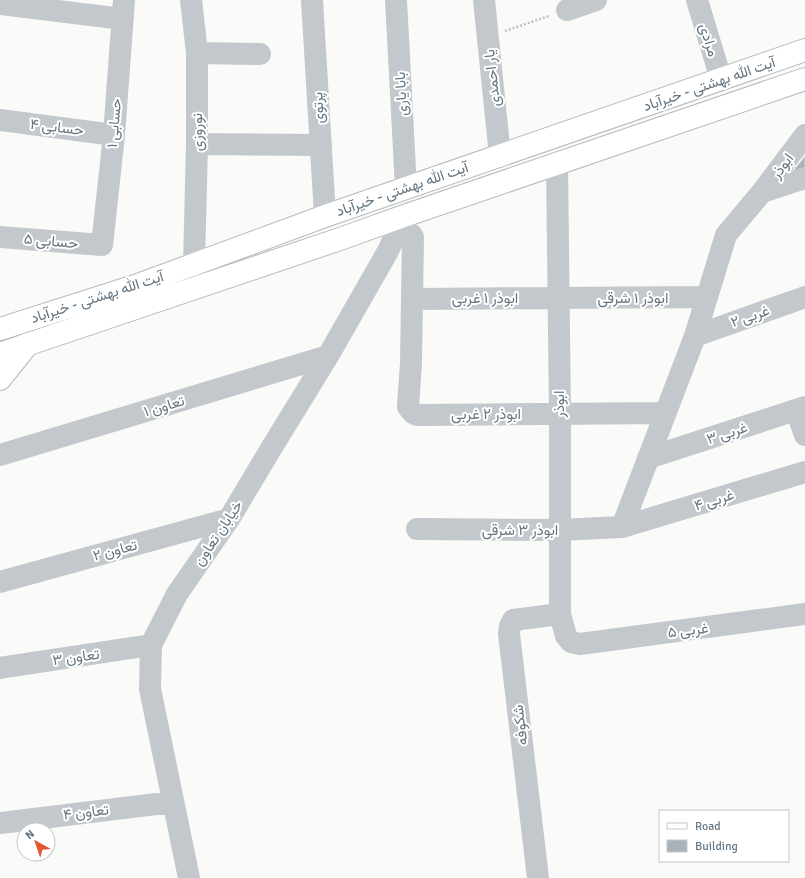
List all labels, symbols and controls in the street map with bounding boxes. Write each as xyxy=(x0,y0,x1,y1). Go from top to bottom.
street label: مرادی xyxy=(694,21,723,59)
street label: یار احمدی xyxy=(480,48,505,108)
street label: آیت الله بهشتی - خیرآباد xyxy=(640,52,779,116)
street label: بابا یاری xyxy=(391,71,412,117)
street label: پرتوی xyxy=(308,92,329,124)
street label: حسابی ۱ xyxy=(103,97,126,149)
street label: نوروزی xyxy=(188,113,207,151)
street label: حسابی ۴ xyxy=(29,115,85,140)
street label: ابوذر xyxy=(766,150,797,183)
street label: آیت الله بهشتی - خیرآباد xyxy=(333,157,472,221)
street label: حسابی ۵ xyxy=(23,230,79,253)
street label: آیت الله بهشتی - خیرآباد xyxy=(28,267,168,328)
street label: ابوذر ۱ غربی xyxy=(452,289,518,308)
street label: ابوذر ۱ شرقی xyxy=(597,289,669,308)
street label: غربی ۲ xyxy=(728,301,772,332)
street label: تعاون ۱ xyxy=(141,391,187,421)
street label: ابوذر xyxy=(550,391,568,418)
street label: ابوذر ۲ غربی xyxy=(451,405,521,424)
street label: غربی ۳ xyxy=(704,418,750,449)
street label: غربی ۴ xyxy=(692,485,737,516)
street label: خیابان تعاون xyxy=(190,497,246,569)
street label: ابوذر ۳ شرقی xyxy=(482,521,558,540)
street label: تعاون ۲ xyxy=(91,535,139,565)
street label: غربی ۵ xyxy=(667,619,710,642)
street label: تعاون ۳ xyxy=(51,645,101,669)
street label: شکوفه xyxy=(509,703,531,746)
street label: تعاون ۴ xyxy=(62,800,110,824)
legend xyxy=(659,810,789,862)
text: Road xyxy=(695,819,721,834)
north arrow xyxy=(16,822,56,862)
text: N xyxy=(23,827,37,842)
text: Building xyxy=(695,839,738,854)

